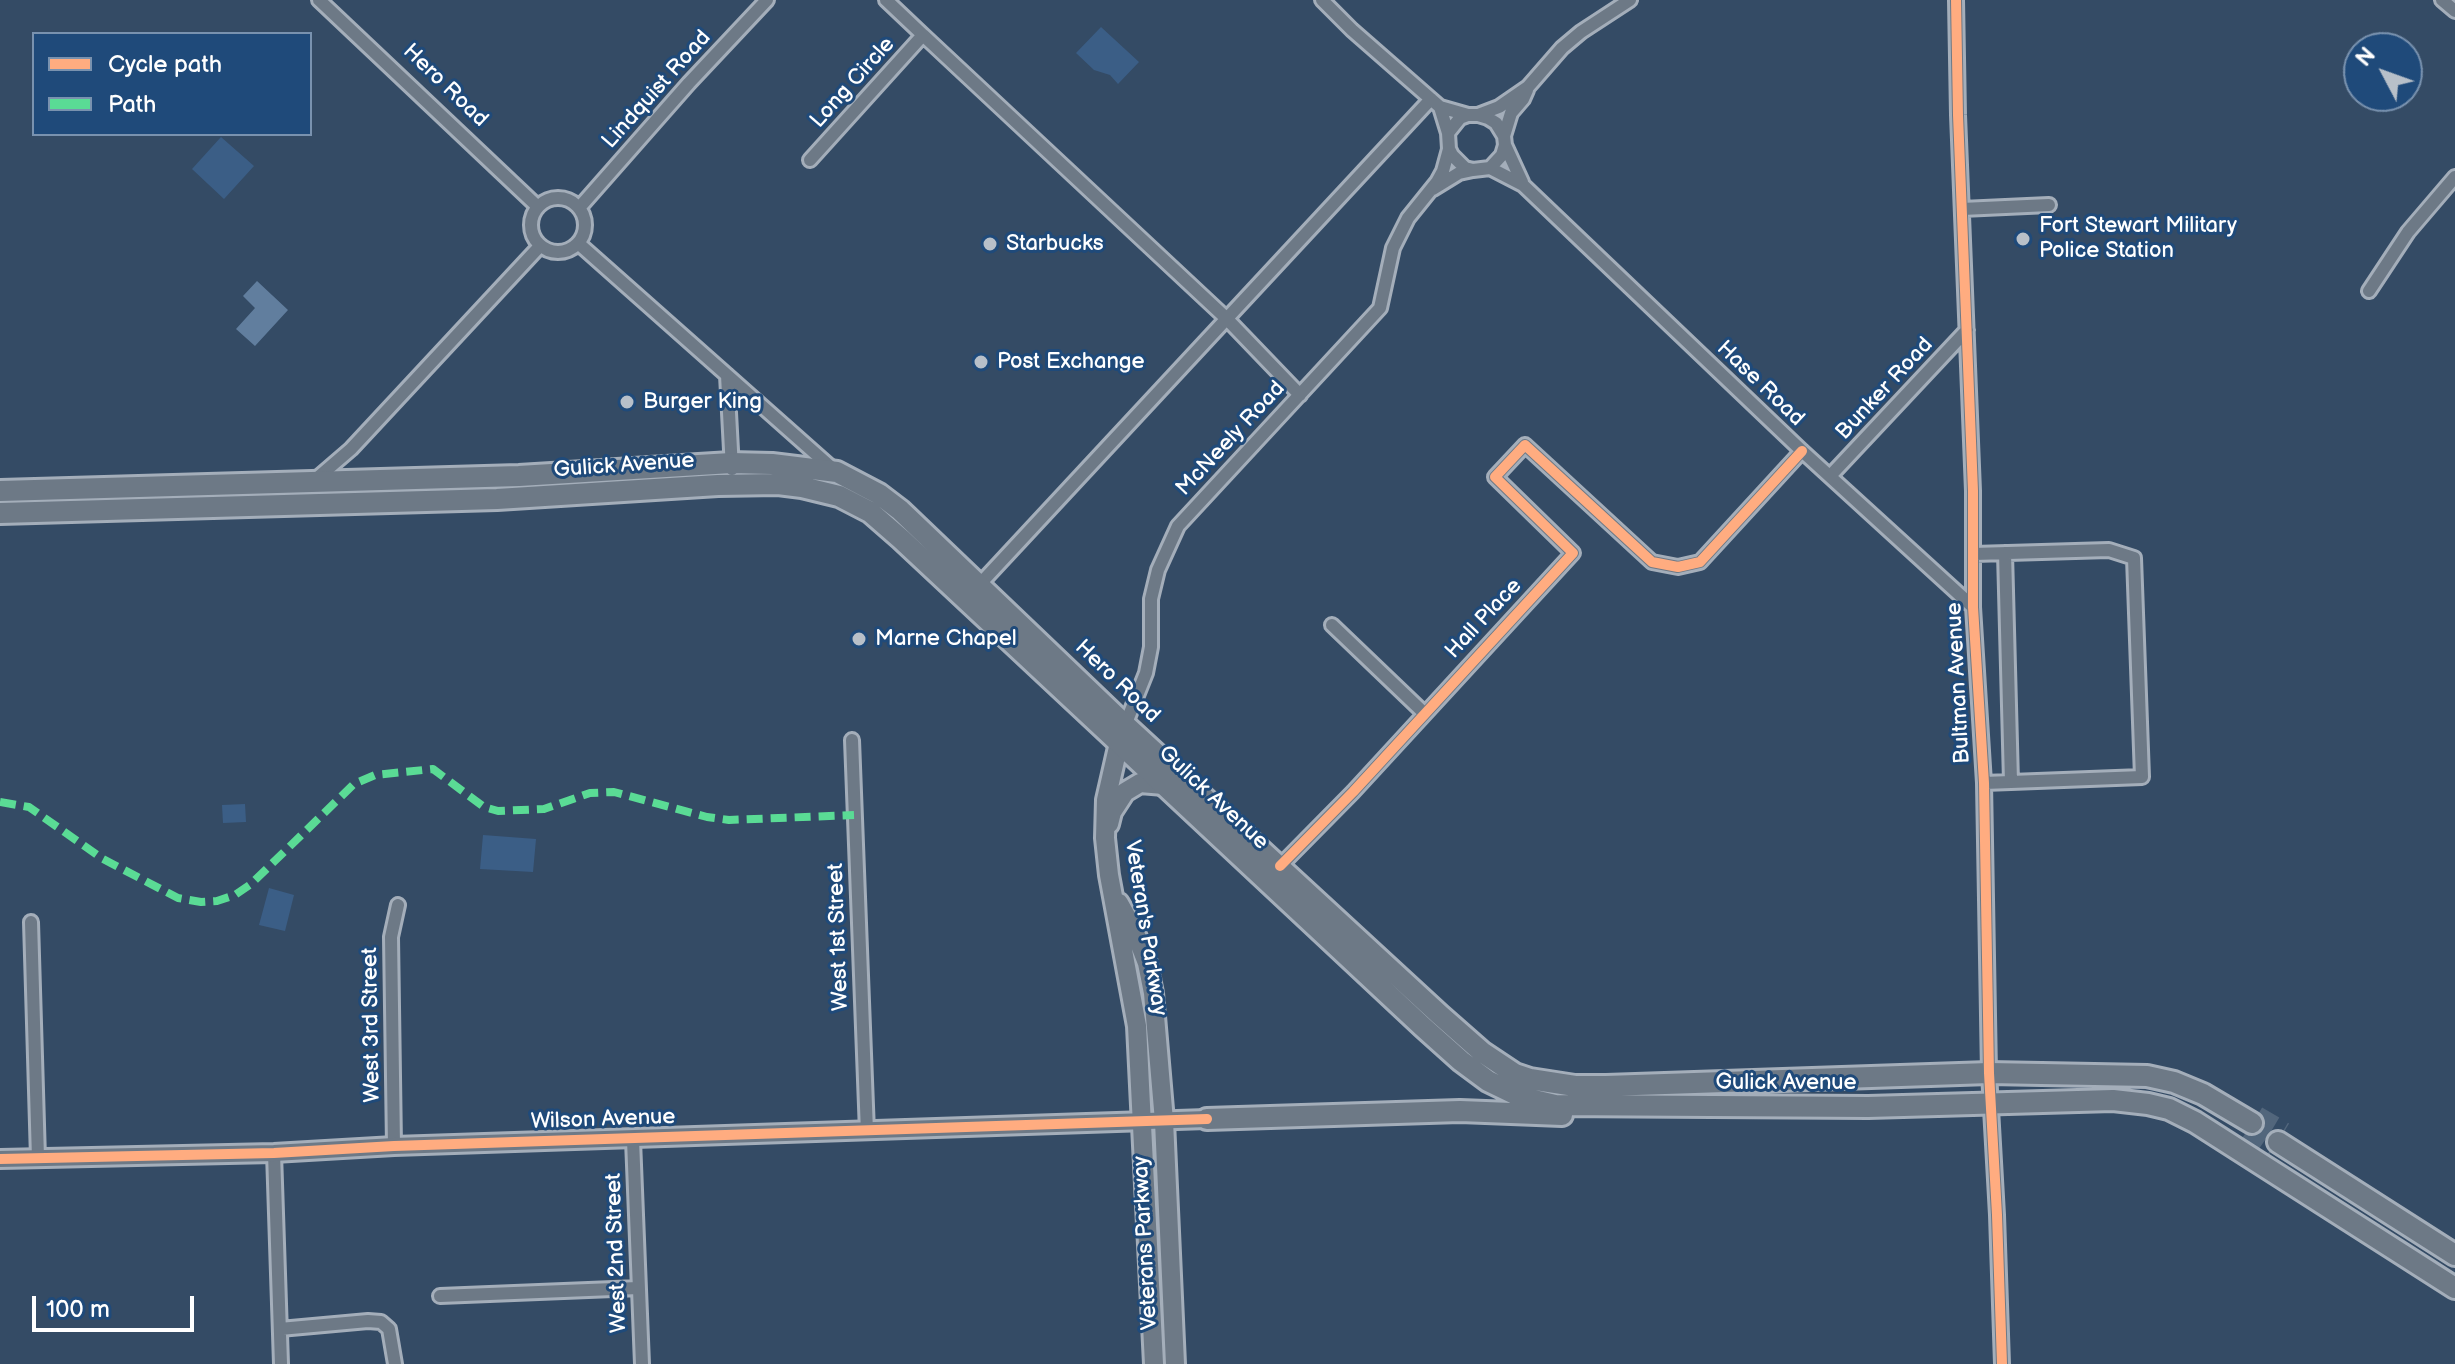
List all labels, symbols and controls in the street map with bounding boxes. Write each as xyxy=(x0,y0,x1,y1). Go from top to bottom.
street label: Lindquist Road xyxy=(597,25,717,155)
legend xyxy=(32,32,312,136)
street label: Long Circle xyxy=(805,32,901,134)
north arrow xyxy=(2343,32,2423,112)
street label: Hero Road xyxy=(397,39,493,133)
text: N xyxy=(2350,42,2382,72)
text: Cycle path xyxy=(108,50,222,79)
text: Path xyxy=(108,90,156,119)
place label: Fort Stewart Military Police Station xyxy=(2039,213,2237,264)
marker: Fort Stewart Military Police Station xyxy=(2014,230,2032,248)
place label: Starbucks xyxy=(1006,231,1104,257)
marker: Starbucks xyxy=(981,235,999,253)
street label: Bunker Road xyxy=(1831,332,1939,446)
street label: Hase Road xyxy=(1711,336,1809,432)
place label: Post Exchange xyxy=(997,349,1145,375)
marker: Post Exchange xyxy=(972,353,990,371)
street label: McNeely Road xyxy=(1171,376,1291,502)
place label: Burger King xyxy=(643,389,762,415)
marker: Burger King xyxy=(618,393,636,411)
street label: Gulick Avenue xyxy=(553,448,695,484)
street label: Hall Place xyxy=(1440,573,1528,665)
street label: Bultman Avenue xyxy=(1942,602,1976,764)
place label: Marne Chapel xyxy=(875,626,1017,652)
marker: Marne Chapel xyxy=(850,630,868,648)
street label: Hero Road xyxy=(1069,635,1165,729)
street label: Gulick Avenue xyxy=(1152,740,1274,856)
street label: Veteran's Parkway xyxy=(1118,838,1172,1018)
street label: West 1st Street xyxy=(823,863,855,1011)
street label: West 3rd Street xyxy=(357,947,387,1103)
street label: Gulick Avenue xyxy=(1715,1070,1857,1096)
street label: Wilson Avenue xyxy=(530,1104,676,1136)
street label: Veterans Parkway xyxy=(1128,1155,1164,1331)
street label: West 2nd Street xyxy=(601,1173,633,1333)
scale bar xyxy=(36,1280,198,1330)
text: 100 m xyxy=(46,1295,110,1324)

